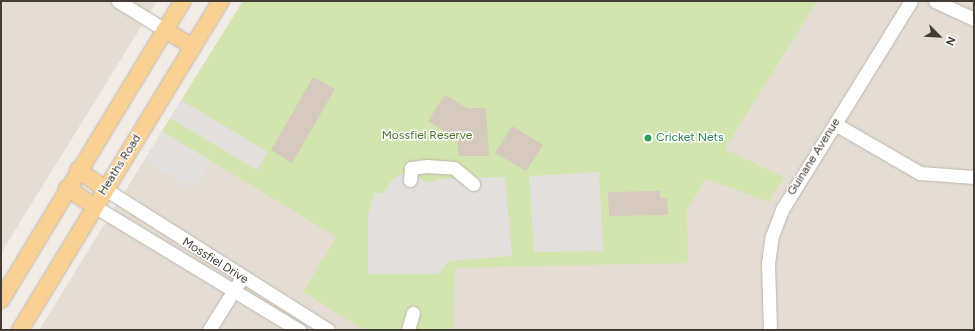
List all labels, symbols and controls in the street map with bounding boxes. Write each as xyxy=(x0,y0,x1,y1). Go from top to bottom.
north arrow xyxy=(919,16,959,56)
text: N xyxy=(943,35,958,48)
street label: Guinane Avenue xyxy=(785,116,843,198)
park label: Mossfiel Reserve xyxy=(382,129,472,143)
place label: Cricket Nets xyxy=(656,131,724,145)
street label: Heaths Road xyxy=(96,132,144,198)
marker: Cricket Nets xyxy=(643,133,653,143)
street label: Mossfiel Drive xyxy=(179,235,251,287)

